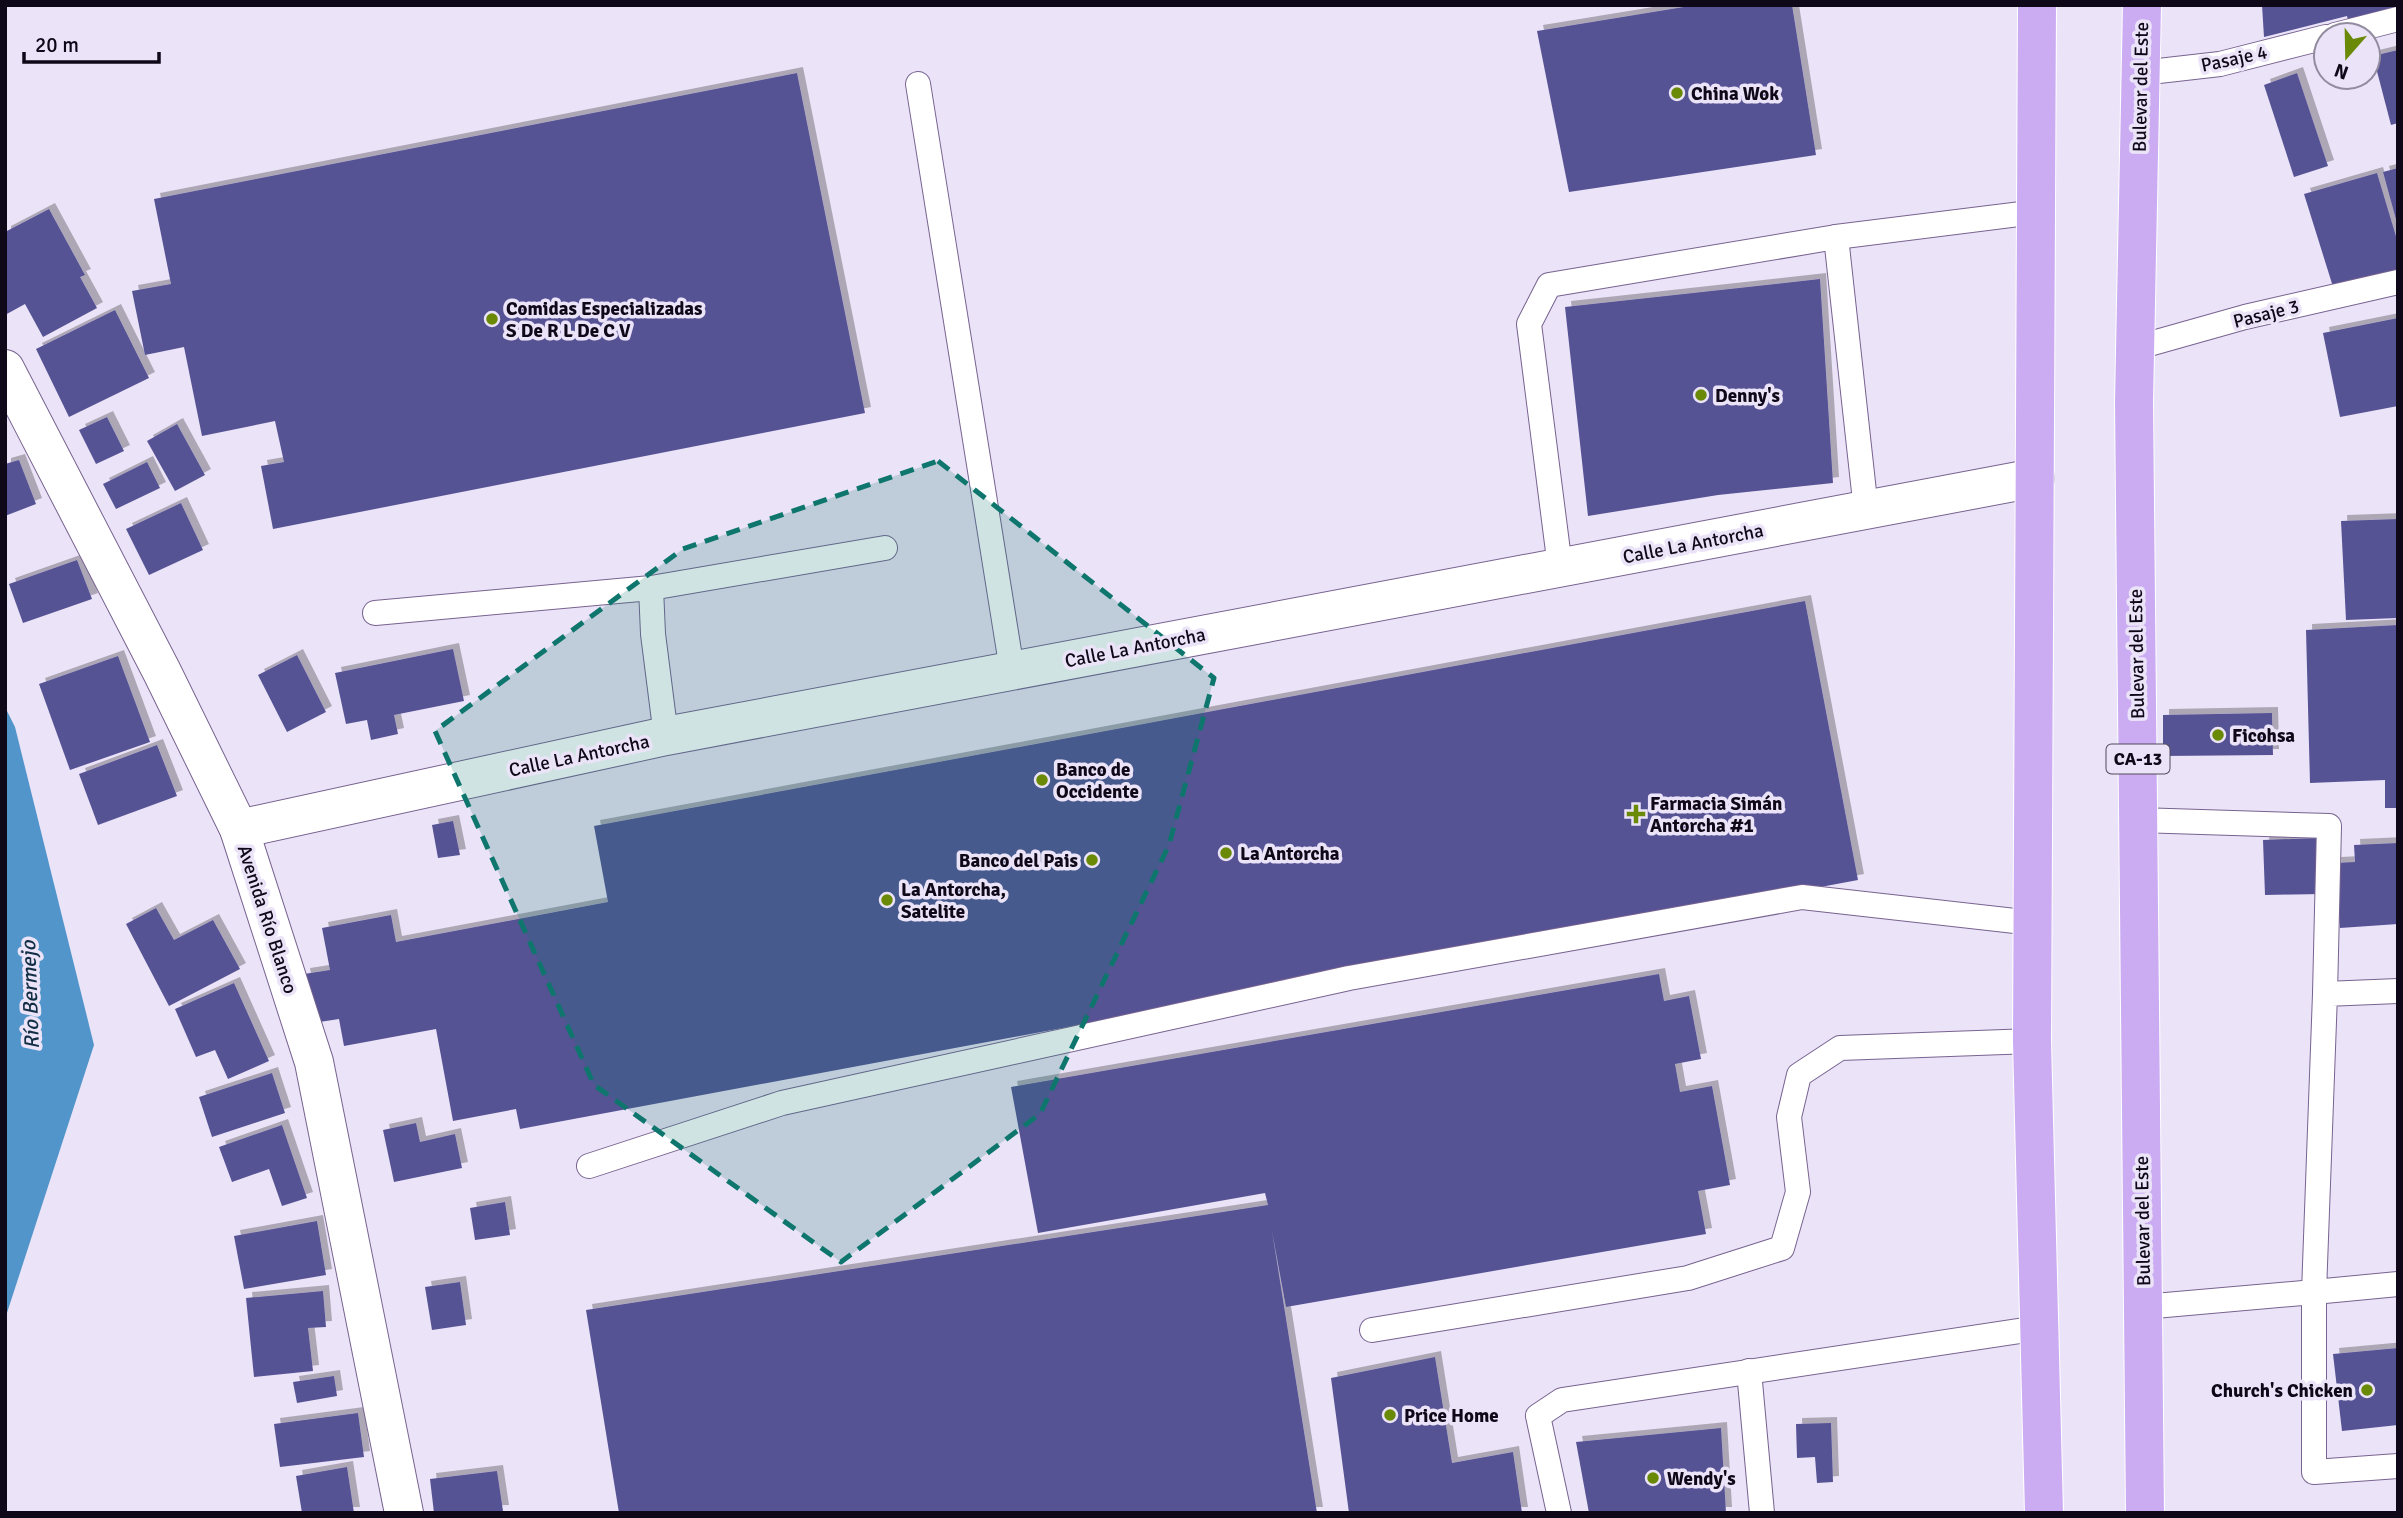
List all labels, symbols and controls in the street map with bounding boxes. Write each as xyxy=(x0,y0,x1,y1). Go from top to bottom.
scale bar xyxy=(24,21,159,65)
north arrow xyxy=(2312,21,2382,91)
street label: Bulevar del Este xyxy=(2128,22,2154,152)
text: 20 m xyxy=(35,32,79,58)
street label: Pasaje 4 xyxy=(2199,40,2270,78)
text: N xyxy=(2331,57,2352,85)
place label: China Wok xyxy=(1691,82,1779,106)
marker: China Wok xyxy=(1669,85,1685,101)
street label: Pasaje 3 xyxy=(2231,294,2302,334)
place label: Comidas Especializadas S De R L De C V xyxy=(506,297,703,343)
marker: Comidas Especializadas S De R L De C V xyxy=(484,311,500,327)
place label: Denny's xyxy=(1715,384,1780,408)
marker: Denny's xyxy=(1693,387,1709,403)
street label: Calle La Antorcha xyxy=(1621,519,1766,569)
street label: Bulevar del Este xyxy=(2124,589,2150,719)
street label: Calle La Antorcha xyxy=(1063,623,1208,673)
place label: Ficohsa xyxy=(2232,724,2295,748)
marker: Ficohsa xyxy=(2210,727,2226,743)
street label: Calle La Antorcha xyxy=(507,729,652,783)
road number: CA-13 xyxy=(2106,744,2170,774)
place label: Banco de Occidente xyxy=(1056,758,1139,804)
marker: Banco de Occidente xyxy=(1034,772,1050,788)
place label: Farmacia Simán Antorcha #1 xyxy=(1650,792,1782,838)
marker: Farmacia Simán Antorcha #1 xyxy=(1628,806,1644,822)
street label: Avenida Río Blanco xyxy=(232,842,302,997)
place label: La Antorcha xyxy=(1240,842,1340,866)
marker: La Antorcha xyxy=(1218,845,1234,861)
place label: Banco del Pais xyxy=(959,849,1078,873)
marker: Banco del Pais xyxy=(1084,852,1100,868)
place label: La Antorcha, Satelite xyxy=(901,878,1006,924)
marker: La Antorcha, Satelite xyxy=(879,892,895,908)
water label: Río Bermejo xyxy=(15,939,45,1050)
street label: Bulevar del Este xyxy=(2130,1156,2156,1286)
place label: Church's Chicken xyxy=(2211,1379,2353,1403)
marker: Church's Chicken xyxy=(2359,1382,2375,1398)
place label: Price Home xyxy=(1404,1404,1499,1428)
marker: Price Home xyxy=(1382,1407,1398,1423)
place label: Wendy's xyxy=(1667,1467,1736,1491)
marker: Wendy's xyxy=(1645,1470,1661,1486)

